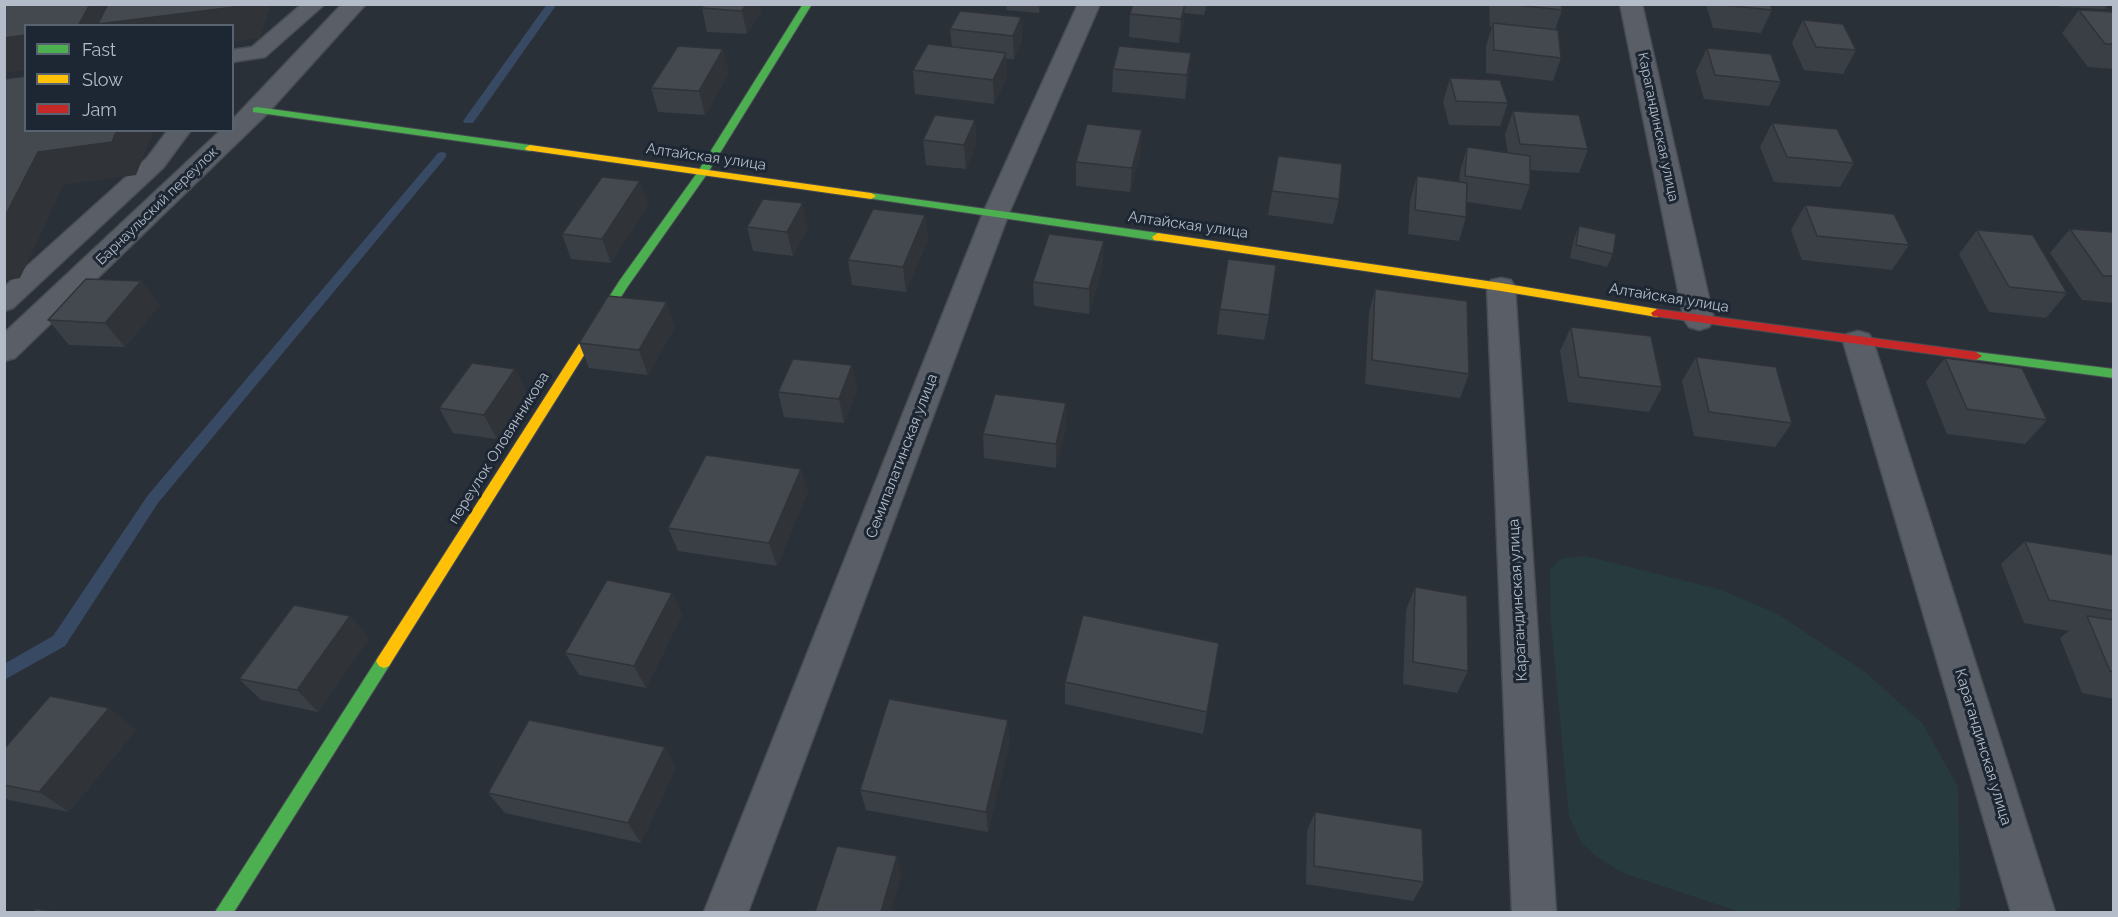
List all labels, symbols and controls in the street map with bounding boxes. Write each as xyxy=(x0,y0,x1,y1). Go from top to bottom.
legend xyxy=(24,24,234,132)
text: Fast xyxy=(82,39,116,60)
street label: Карагандинская улица xyxy=(1634,51,1682,203)
text: Slow xyxy=(82,69,123,90)
text: Jam xyxy=(82,99,117,120)
street label: Алтайская улица xyxy=(645,140,767,174)
street label: Барнаульский переулок xyxy=(93,144,221,268)
street label: Алтайская улица xyxy=(1127,208,1249,242)
street label: Алтайская улица xyxy=(1608,280,1730,316)
street label: переулок Оловянникова xyxy=(445,369,553,527)
street label: Семипалатинская улица xyxy=(862,371,942,541)
street label: Карагандинская улица xyxy=(1505,518,1531,682)
street label: Карагандинская улица xyxy=(1951,667,2015,827)

